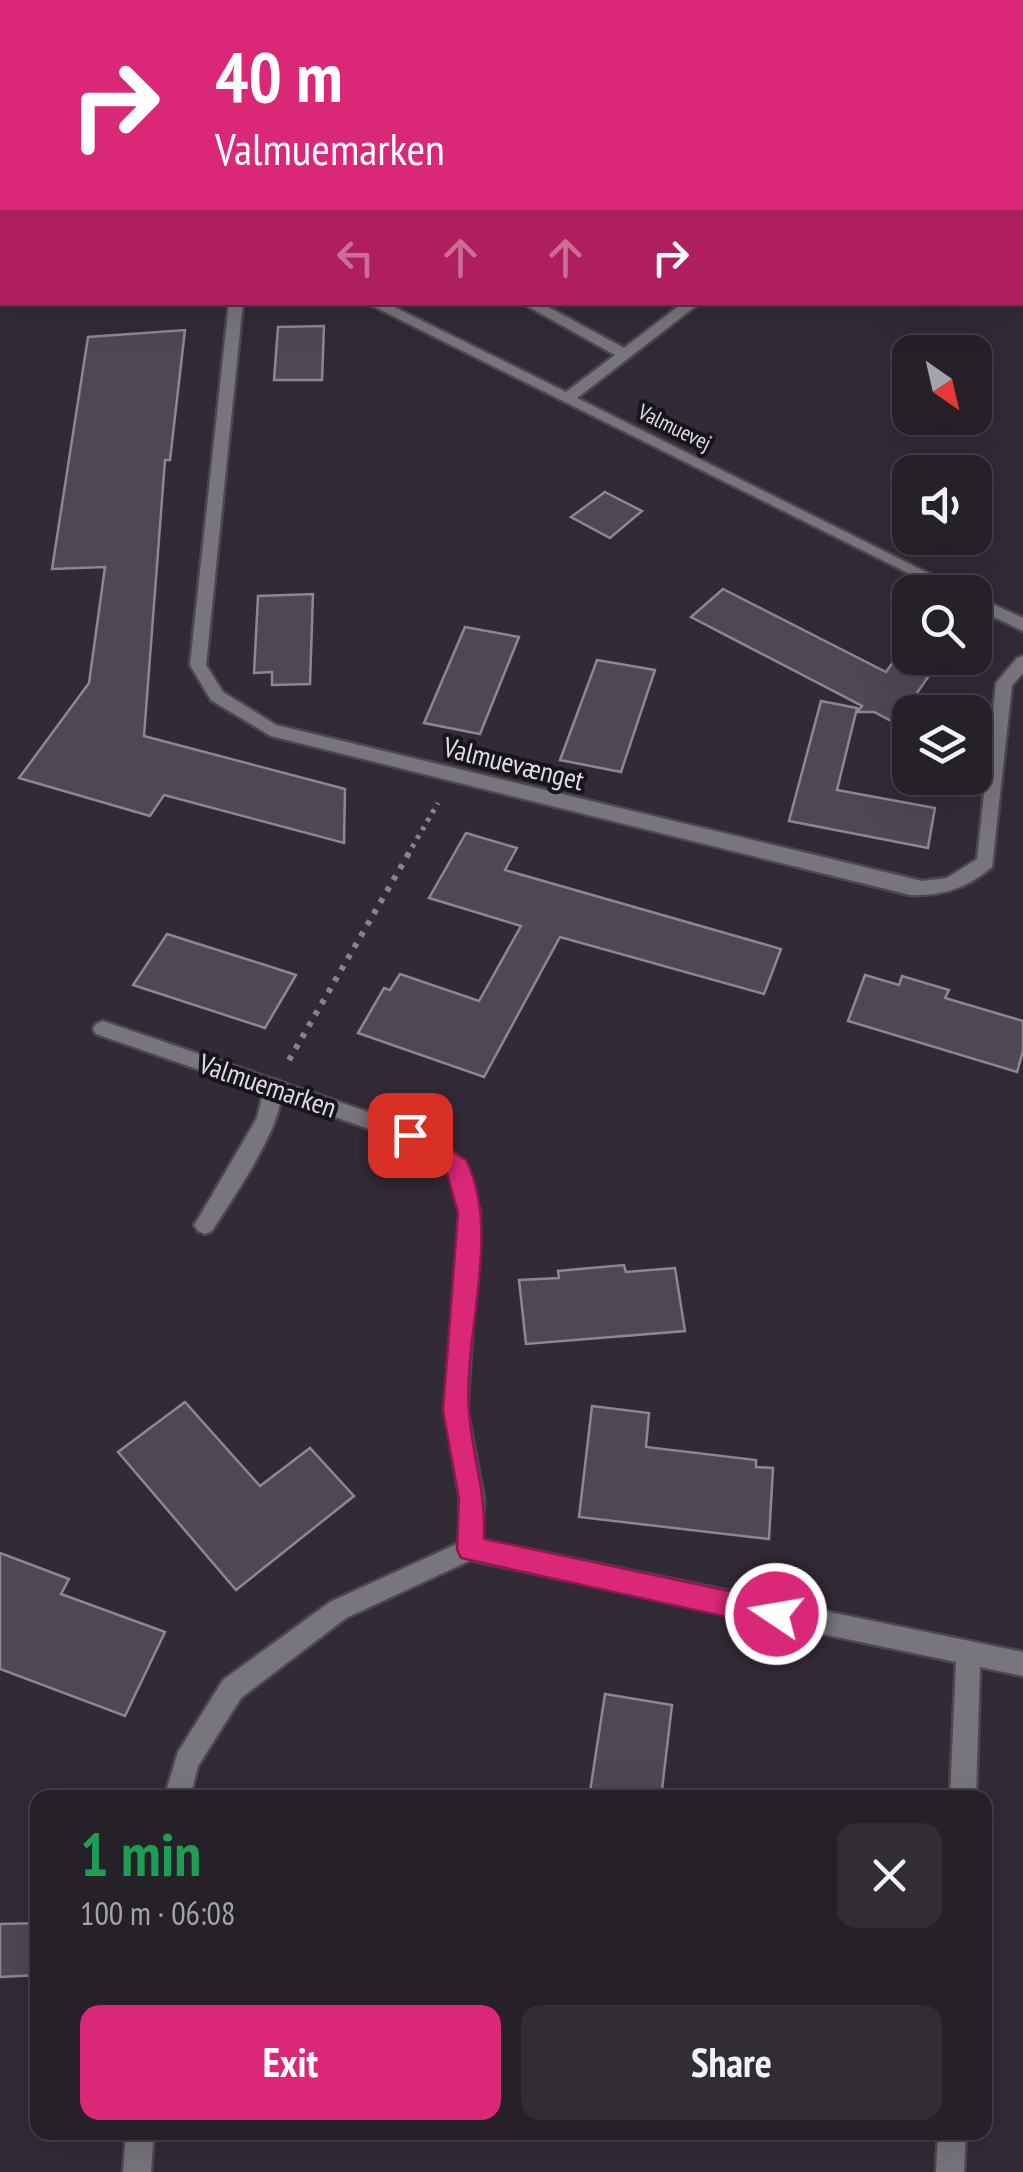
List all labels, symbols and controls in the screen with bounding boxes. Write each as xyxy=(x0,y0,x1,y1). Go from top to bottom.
text: 40 m xyxy=(215,31,343,121)
icon: right xyxy=(50,40,180,170)
text: Valmuemarken xyxy=(215,119,445,177)
icon: left xyxy=(328,230,383,285)
icon: ahead xyxy=(433,230,488,285)
icon: ahead xyxy=(538,230,593,285)
icon: right xyxy=(643,230,698,285)
north arrow xyxy=(892,335,992,435)
map controls xyxy=(892,335,992,795)
street label: Valmuevej xyxy=(633,397,716,457)
button: sound xyxy=(892,455,992,555)
button: search xyxy=(892,575,992,675)
button: layers xyxy=(892,695,992,795)
street label: Valmuevænget xyxy=(439,727,588,798)
street label: Valmuemarken xyxy=(193,1044,342,1126)
pin xyxy=(368,1093,453,1178)
icon: arrive xyxy=(383,1108,438,1163)
position arrow xyxy=(724,1562,828,1666)
text: 1 min xyxy=(80,1815,201,1893)
button: close xyxy=(837,1823,942,1928)
text: 100 m · 06:08 xyxy=(80,1892,235,1934)
button: Exit xyxy=(80,2005,501,2120)
button: Share xyxy=(521,2005,942,2120)

